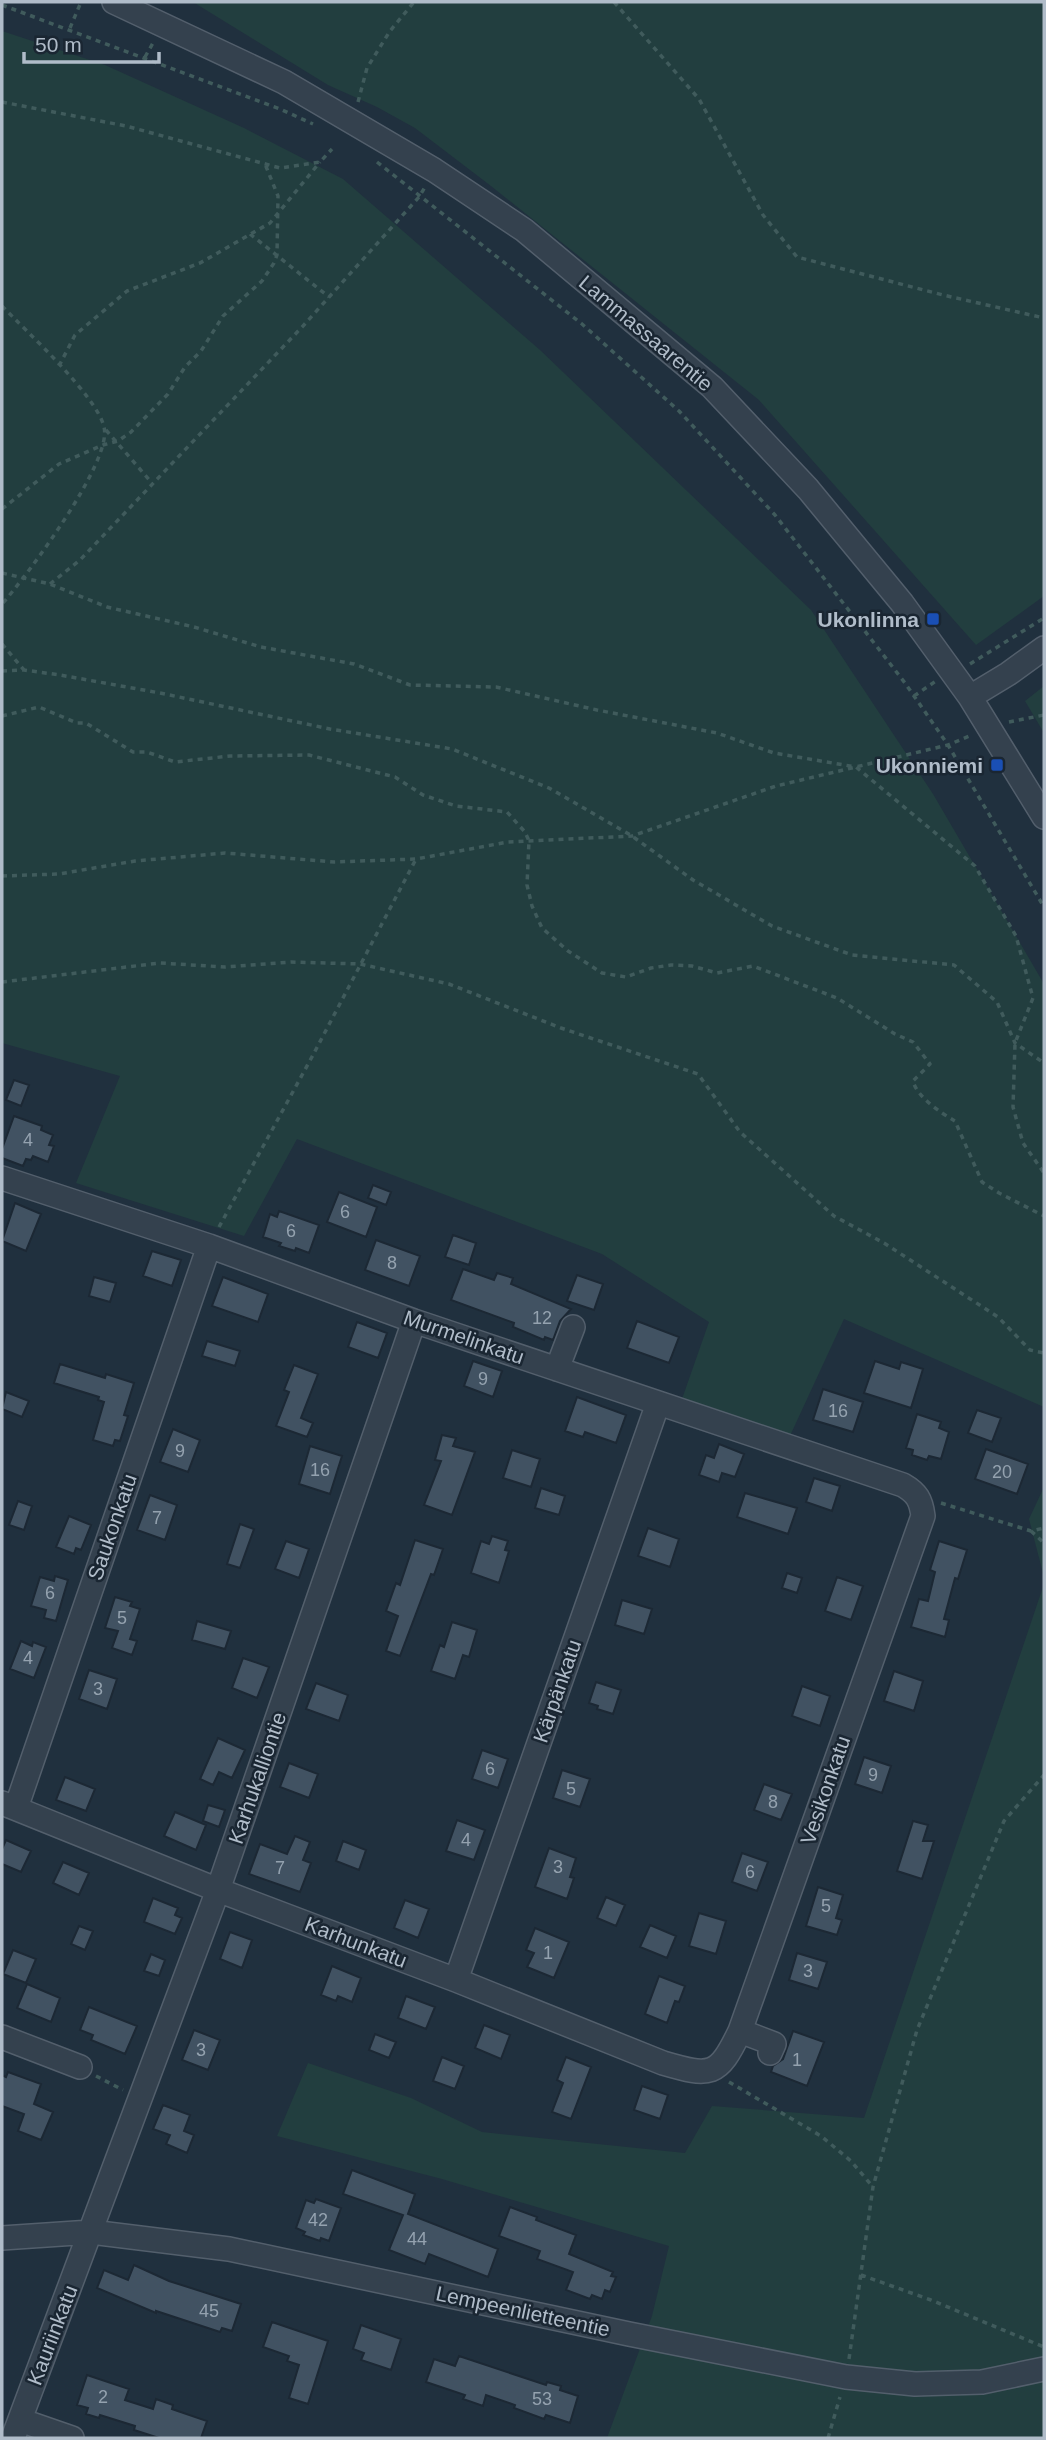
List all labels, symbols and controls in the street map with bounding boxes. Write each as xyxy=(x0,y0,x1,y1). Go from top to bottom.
scale bar xyxy=(24,21,159,65)
text: 50 m xyxy=(35,33,82,56)
street label: Lammassaarentie xyxy=(575,271,717,395)
place label: Ukonlinna xyxy=(817,608,919,631)
marker: Ukonlinna xyxy=(925,611,941,627)
place label: Ukonniemi xyxy=(876,754,983,777)
marker: Ukonniemi xyxy=(989,757,1005,773)
house number: 4 xyxy=(23,1130,33,1150)
house number: 6 xyxy=(340,1202,350,1222)
house number: 6 xyxy=(286,1221,296,1241)
house number: 8 xyxy=(387,1253,397,1273)
street label: Murmelinkatu xyxy=(401,1306,527,1368)
house number: 12 xyxy=(532,1308,552,1328)
house number: 9 xyxy=(478,1369,488,1389)
house number: 16 xyxy=(828,1401,848,1421)
house number: 9 xyxy=(175,1441,185,1461)
house number: 16 xyxy=(310,1460,330,1480)
house number: 20 xyxy=(992,1462,1012,1482)
street label: Saukonkatu xyxy=(83,1471,141,1583)
house number: 7 xyxy=(152,1508,162,1528)
house number: 6 xyxy=(45,1583,55,1603)
house number: 5 xyxy=(117,1608,127,1628)
street label: Kärpänkatu xyxy=(529,1636,585,1746)
house number: 4 xyxy=(23,1648,33,1668)
house number: 3 xyxy=(93,1679,103,1699)
street label: Karhukalliontie xyxy=(224,1709,290,1847)
street label: Vesikonkatu xyxy=(796,1733,854,1847)
house number: 6 xyxy=(485,1759,495,1779)
house number: 9 xyxy=(868,1765,878,1785)
house number: 5 xyxy=(566,1779,576,1799)
house number: 8 xyxy=(768,1792,778,1812)
house number: 4 xyxy=(461,1830,471,1850)
house number: 3 xyxy=(553,1857,563,1877)
house number: 7 xyxy=(275,1858,285,1878)
house number: 6 xyxy=(745,1862,755,1882)
house number: 5 xyxy=(821,1896,831,1916)
street label: Karhunkatu xyxy=(302,1912,410,1972)
house number: 1 xyxy=(543,1943,553,1963)
house number: 3 xyxy=(803,1961,813,1981)
house number: 3 xyxy=(196,2040,206,2060)
house number: 1 xyxy=(792,2050,802,2070)
house number: 42 xyxy=(308,2210,328,2230)
house number: 44 xyxy=(407,2229,427,2249)
street label: Lempeenlietteentie xyxy=(434,2281,612,2341)
street label: Kauriinkatu xyxy=(22,2282,82,2388)
house number: 45 xyxy=(199,2301,219,2321)
house number: 2 xyxy=(98,2387,108,2407)
house number: 53 xyxy=(532,2389,552,2409)

